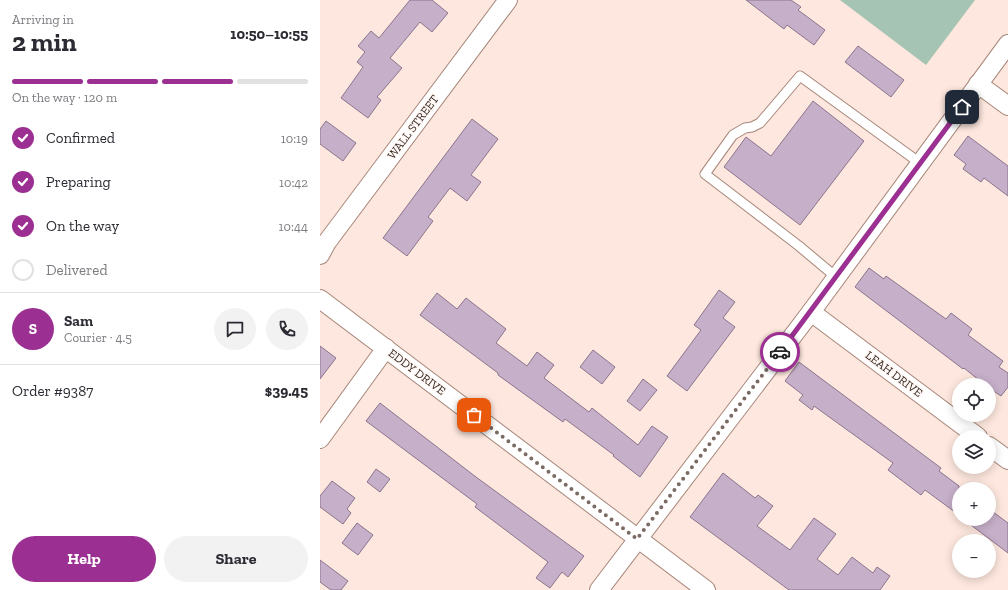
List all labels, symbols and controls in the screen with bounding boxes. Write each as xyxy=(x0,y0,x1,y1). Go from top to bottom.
text: Arriving in xyxy=(12,12,74,27)
text: 10:50–10:55 xyxy=(230,25,308,43)
text: 2 min xyxy=(12,26,77,58)
text: On the way · 120 m xyxy=(12,90,117,105)
pin xyxy=(945,90,979,124)
street label: WALL STREET xyxy=(384,92,442,162)
icon: home xyxy=(951,96,973,118)
icon: check xyxy=(12,127,34,149)
text: Confirmed xyxy=(46,129,115,147)
text: 10:19 xyxy=(281,131,308,146)
icon: check xyxy=(12,171,34,193)
text: Preparing xyxy=(46,173,111,191)
text: 10:42 xyxy=(279,175,308,190)
icon: check xyxy=(12,215,34,237)
text: On the way xyxy=(46,217,119,235)
text: 10:44 xyxy=(279,219,308,234)
text: Delivered xyxy=(46,261,108,279)
button: chat xyxy=(214,308,256,350)
button: phone xyxy=(266,308,308,350)
text: Sam xyxy=(64,312,93,330)
text: S xyxy=(29,320,37,338)
text: Courier · 4.5 xyxy=(64,330,132,345)
courier xyxy=(760,332,800,372)
icon: car xyxy=(769,341,791,363)
street label: EDDY DRIVE xyxy=(386,346,448,398)
street label: LEAH DRIVE xyxy=(863,348,925,400)
map controls xyxy=(952,378,996,578)
button: locate xyxy=(952,378,996,422)
text: Order #9387 xyxy=(12,382,93,400)
text: $39.45 xyxy=(265,382,308,400)
pin xyxy=(457,398,491,432)
icon: bag xyxy=(463,404,485,426)
button: layers xyxy=(952,430,996,474)
button: + xyxy=(952,482,996,526)
button: − xyxy=(952,534,996,578)
button: Help xyxy=(12,536,156,582)
button: Share xyxy=(164,536,308,582)

